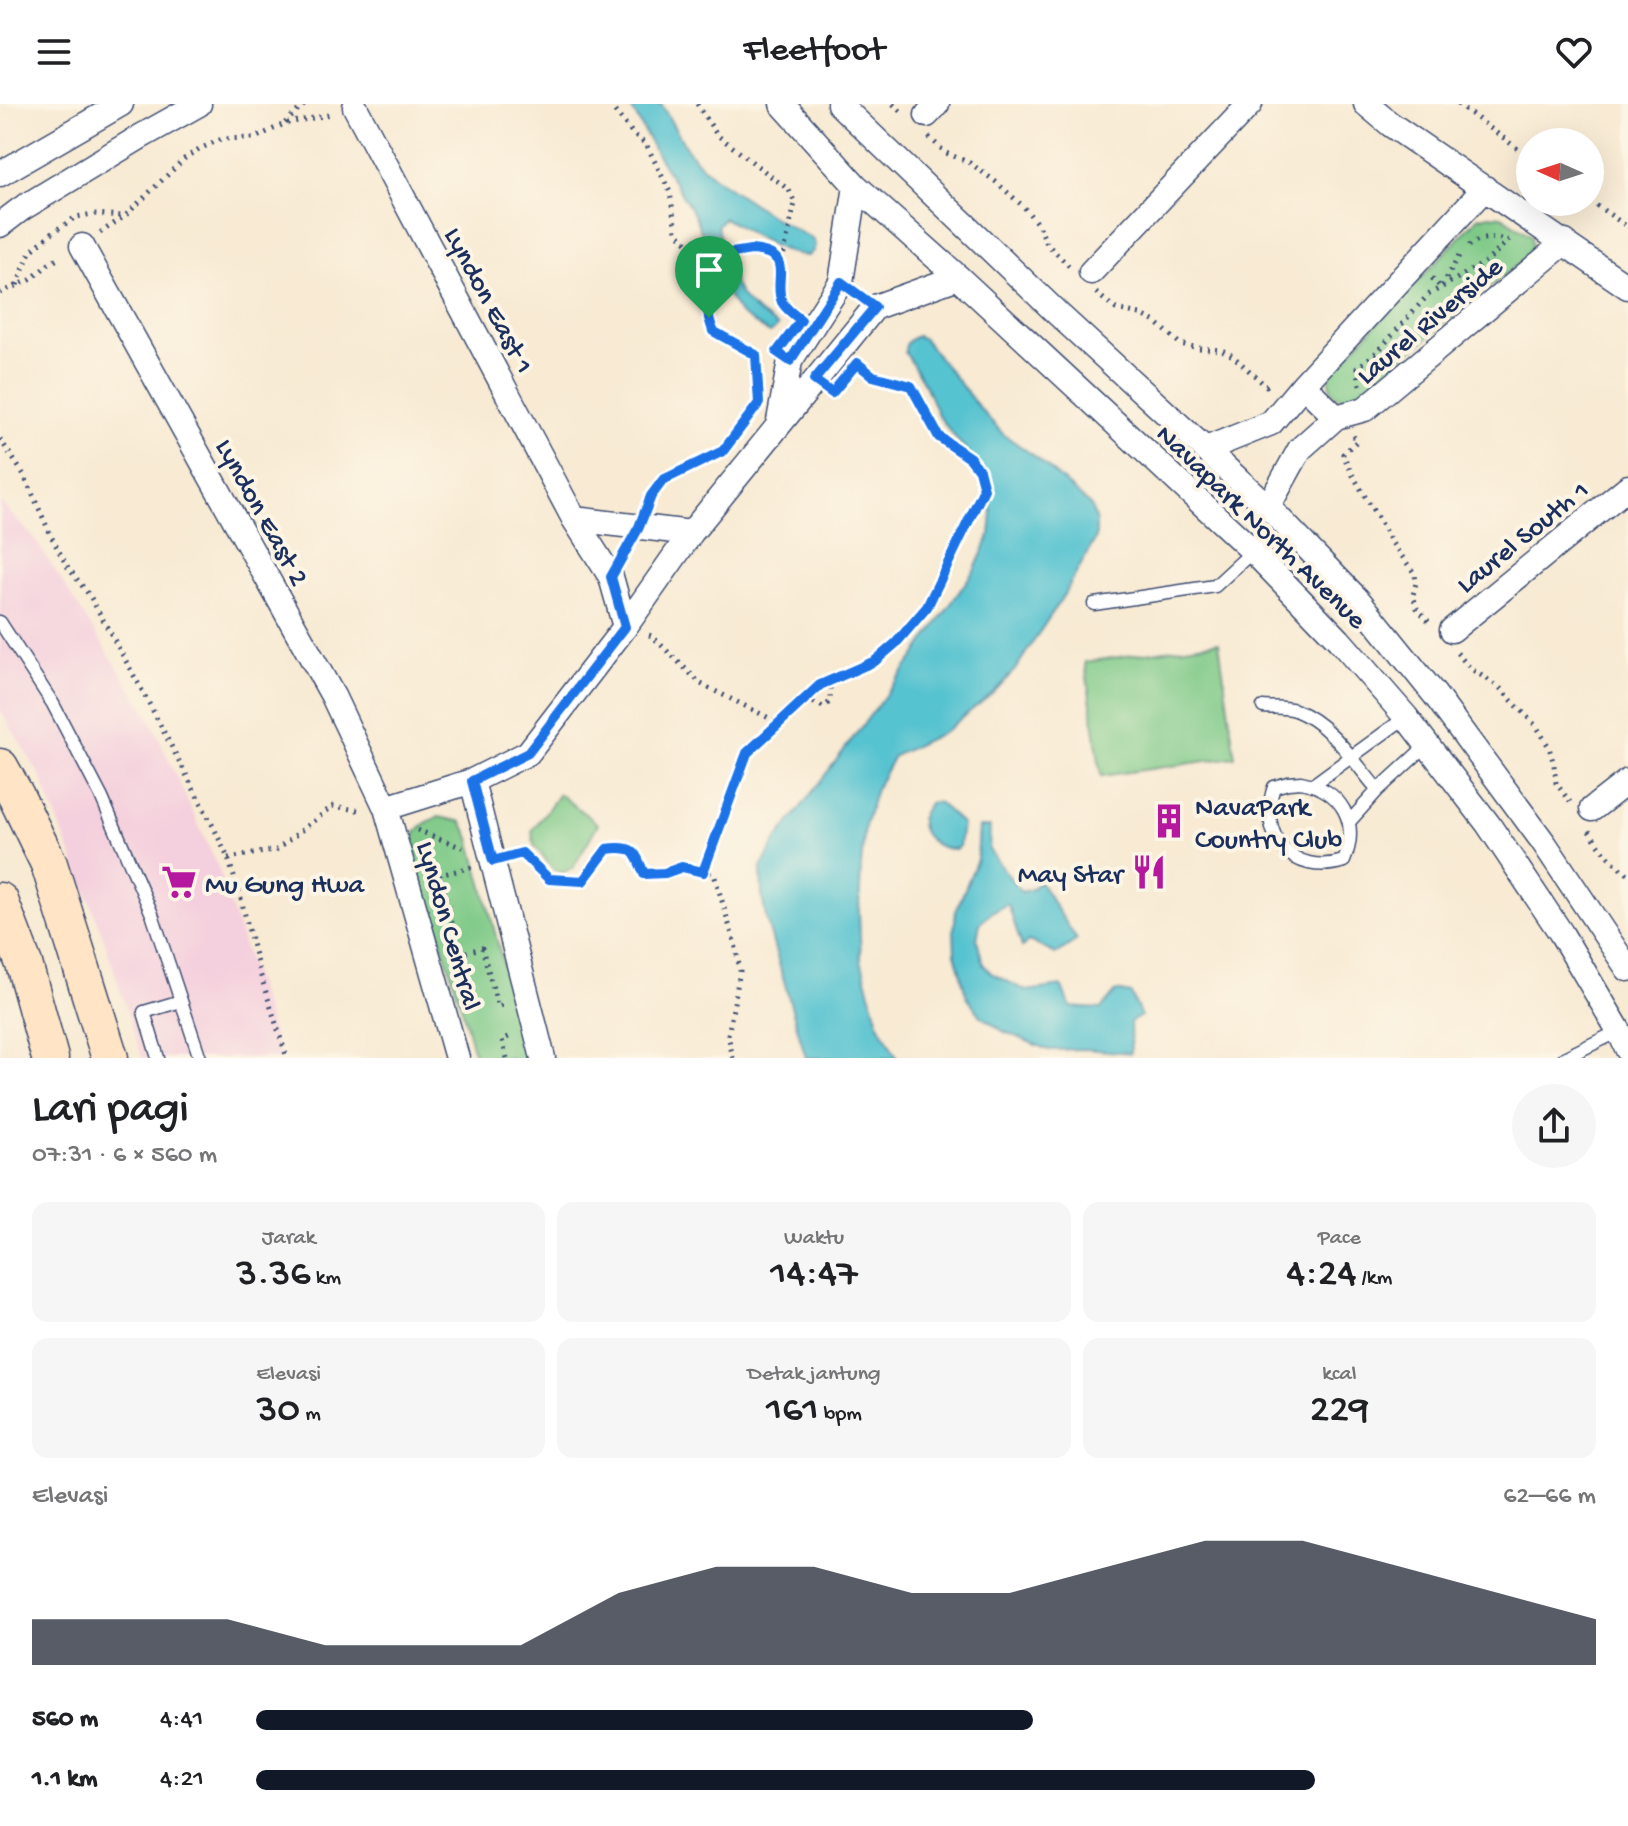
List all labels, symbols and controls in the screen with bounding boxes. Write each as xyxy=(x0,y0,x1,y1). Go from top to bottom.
icon: menu xyxy=(32,30,76,74)
icon: heart xyxy=(1552,30,1596,74)
text: Fleetfoot xyxy=(743,31,885,74)
north arrow xyxy=(1516,128,1604,216)
map controls xyxy=(1516,128,1604,216)
street label: Lyndon East 1 xyxy=(435,222,539,380)
pin xyxy=(675,236,743,318)
icon: arrive xyxy=(687,248,731,292)
street label: Laurel Riverside xyxy=(1351,251,1511,393)
street label: Navapark North Avenue xyxy=(1148,419,1372,638)
street label: Lyndon East 2 xyxy=(206,434,314,593)
street label: Laurel South 1 xyxy=(1451,475,1597,602)
place label: NavaPark Country Club xyxy=(1195,793,1342,858)
building icon: NavaPark Country Club xyxy=(1150,802,1188,840)
street label: Lyndon Central xyxy=(407,838,487,1015)
restaurant icon: May Star xyxy=(1130,853,1168,891)
place label: May Star xyxy=(1018,860,1125,893)
supermarket icon: Mu Gung Hwa xyxy=(160,863,198,901)
place label: Mu Gung Hwa xyxy=(205,870,366,903)
button: share xyxy=(1512,1084,1596,1168)
text: Lari pagi xyxy=(32,1085,189,1137)
text: 07:31 · 6 × 560 m xyxy=(32,1141,217,1172)
text: Jarak xyxy=(262,1226,316,1252)
text: Waktu xyxy=(784,1226,844,1252)
text: Pace xyxy=(1318,1226,1361,1252)
text: 3.36 xyxy=(236,1252,311,1299)
text: 14:47 xyxy=(770,1252,858,1299)
text: 4:24 xyxy=(1286,1252,1356,1299)
text: km xyxy=(311,1266,341,1292)
text: /km xyxy=(1356,1266,1392,1292)
text: Elevasi xyxy=(256,1362,321,1388)
text: Detak jantung xyxy=(747,1362,881,1388)
text: kcal xyxy=(1322,1362,1356,1388)
text: 30 xyxy=(257,1388,300,1435)
text: 161 xyxy=(766,1388,819,1435)
text: 229 xyxy=(1310,1388,1369,1435)
text: m xyxy=(300,1402,321,1428)
text: bpm xyxy=(819,1402,862,1428)
text: Elevasi xyxy=(32,1482,108,1513)
text: 62–66 m xyxy=(1503,1482,1596,1513)
text: 560 m xyxy=(32,1705,98,1736)
text: 4:41 xyxy=(160,1705,203,1736)
text: 1.1 km xyxy=(32,1765,97,1796)
text: 4:21 xyxy=(160,1765,204,1796)

